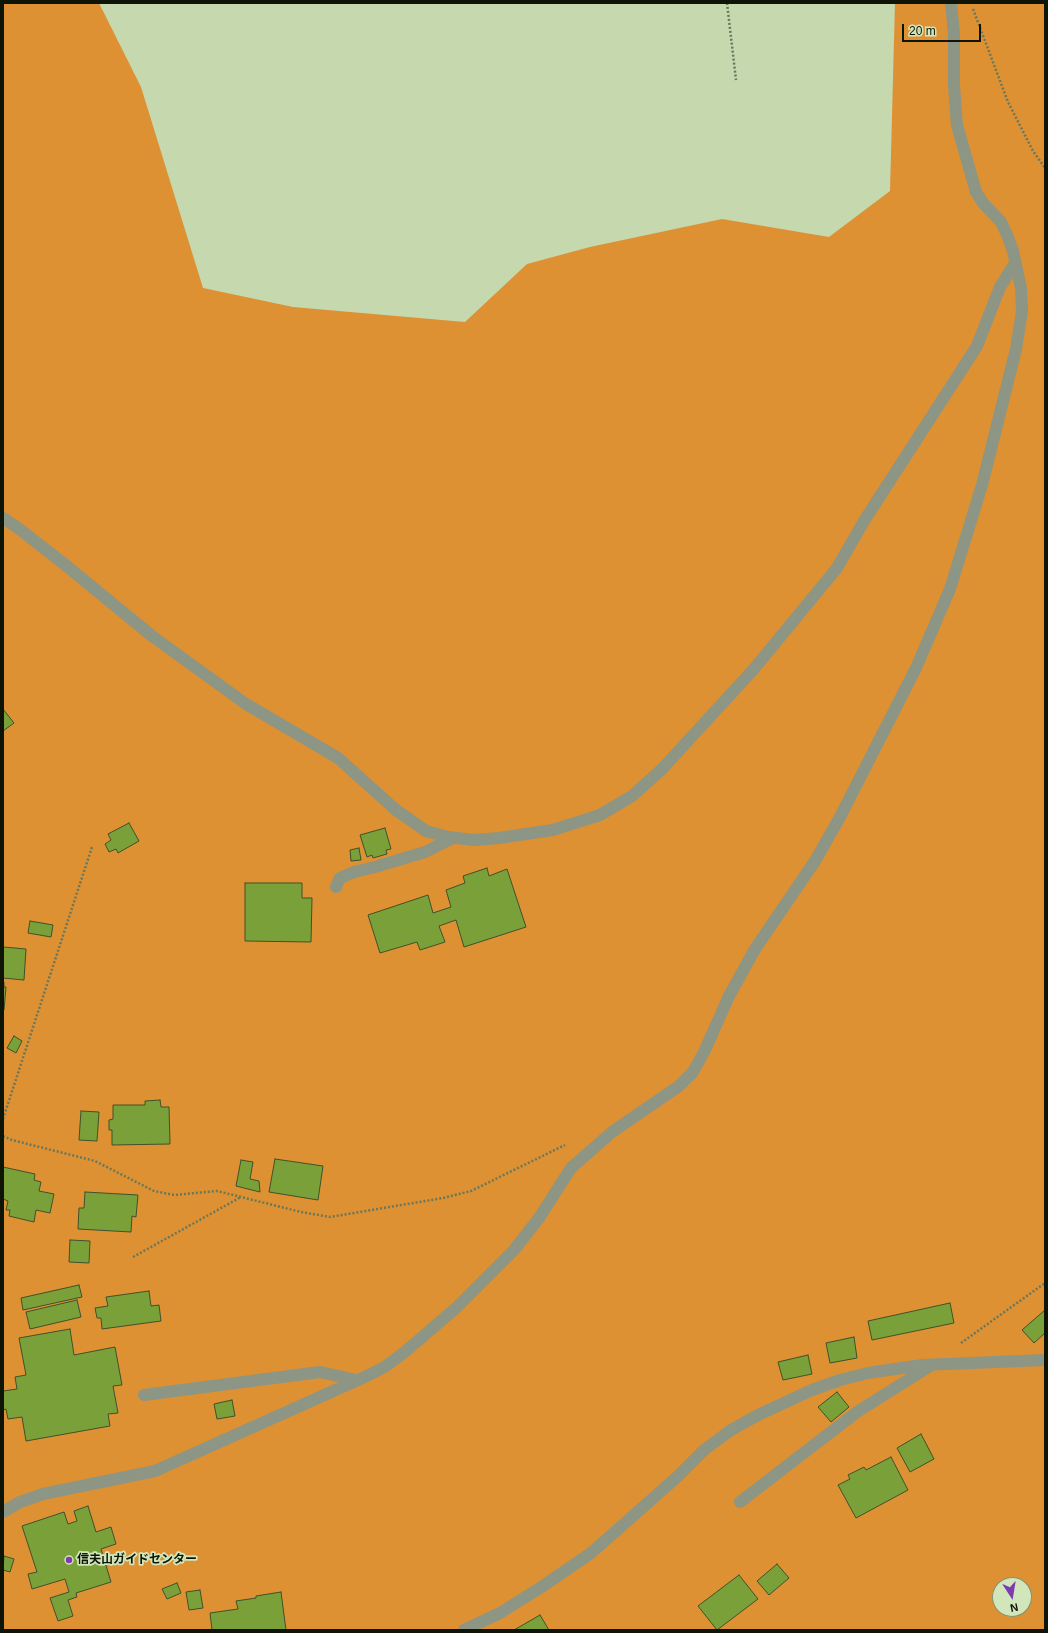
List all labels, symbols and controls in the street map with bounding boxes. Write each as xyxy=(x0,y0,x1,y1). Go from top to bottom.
scale bar xyxy=(904,16,983,42)
text: 20 m xyxy=(909,24,936,38)
place label: 信夫山ガイドセンター xyxy=(77,1553,197,1567)
marker: 信夫山ガイドセンター xyxy=(64,1555,74,1565)
north arrow xyxy=(992,1577,1032,1617)
text: N xyxy=(1009,1601,1019,1614)

